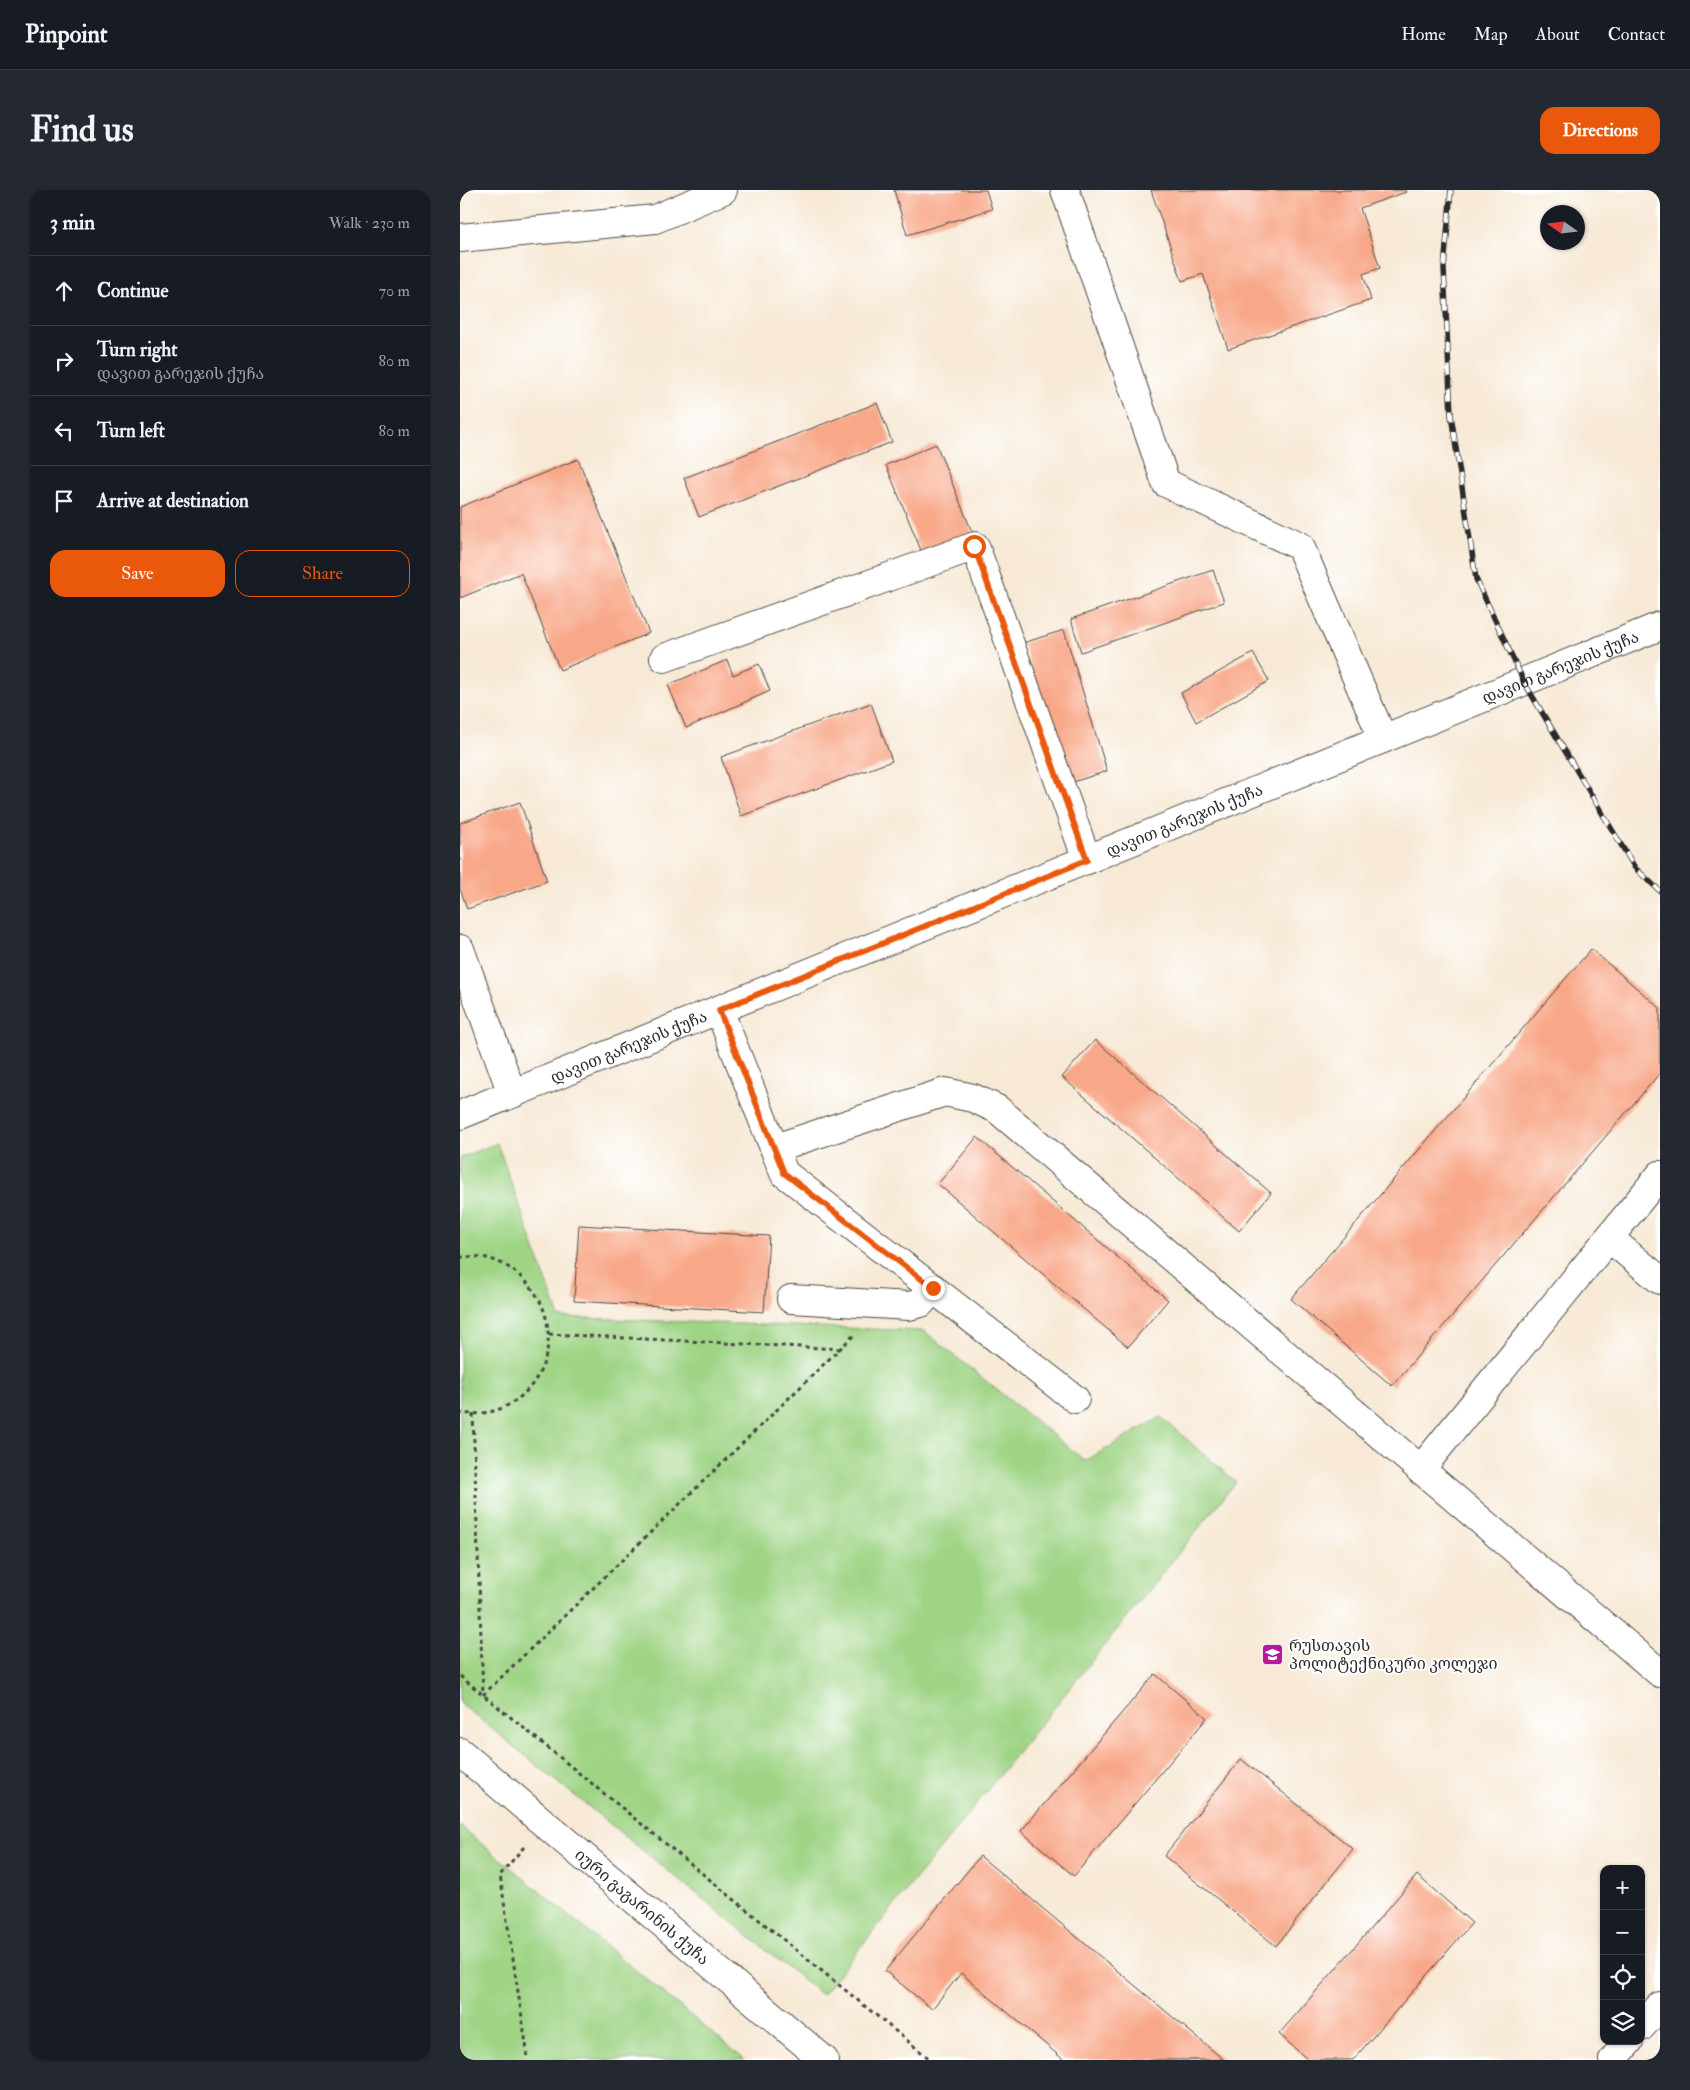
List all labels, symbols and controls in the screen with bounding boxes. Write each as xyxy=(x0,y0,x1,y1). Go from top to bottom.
text: Pinpoint xyxy=(25,19,108,50)
text: Home xyxy=(1401,23,1446,46)
text: Map xyxy=(1474,23,1508,46)
text: About xyxy=(1536,23,1580,46)
text: Contact xyxy=(1608,23,1665,46)
button: Directions xyxy=(1540,107,1660,154)
text: Find us xyxy=(30,108,134,152)
north arrow xyxy=(1540,205,1585,250)
text: 3 min xyxy=(50,209,95,236)
text: Walk · 230 m xyxy=(329,213,410,233)
icon: ahead xyxy=(50,277,78,305)
text: Continue xyxy=(97,279,168,303)
text: 70 m xyxy=(379,281,410,301)
text: Turn right xyxy=(97,338,177,362)
icon: right xyxy=(50,347,78,375)
text: 80 m xyxy=(379,351,410,371)
text: დავით გარეჯის ქუჩა xyxy=(97,364,264,384)
icon: left xyxy=(50,417,78,445)
text: Turn left xyxy=(97,419,165,443)
text: 80 m xyxy=(379,421,410,441)
icon: arrive xyxy=(50,487,78,515)
text: Arrive at destination xyxy=(97,489,249,513)
route start xyxy=(963,535,986,558)
button: Save xyxy=(50,550,225,597)
button: Share xyxy=(235,550,410,597)
street label: დავით გარეჯის ქუჩა xyxy=(1479,627,1642,708)
street label: დავით გარეჯის ქუჩა xyxy=(1103,780,1266,862)
street label: დავით გარეჯის ქუჩა xyxy=(548,1006,710,1088)
route end xyxy=(922,1277,945,1300)
place label: რუსთავის პოლიტექნიკური კოლეჯი xyxy=(1289,1636,1498,1674)
school or university icon: რუსთავის პოლიტექნიკური კოლეჯი xyxy=(1261,1642,1285,1666)
street label: იური გაგარინის ქუჩა xyxy=(571,1845,713,1970)
map controls xyxy=(1600,1865,1645,2045)
button: + xyxy=(1600,1865,1645,1910)
button: − xyxy=(1600,1910,1645,1955)
button: locate xyxy=(1600,1955,1645,2000)
button: layers xyxy=(1600,2000,1645,2045)

